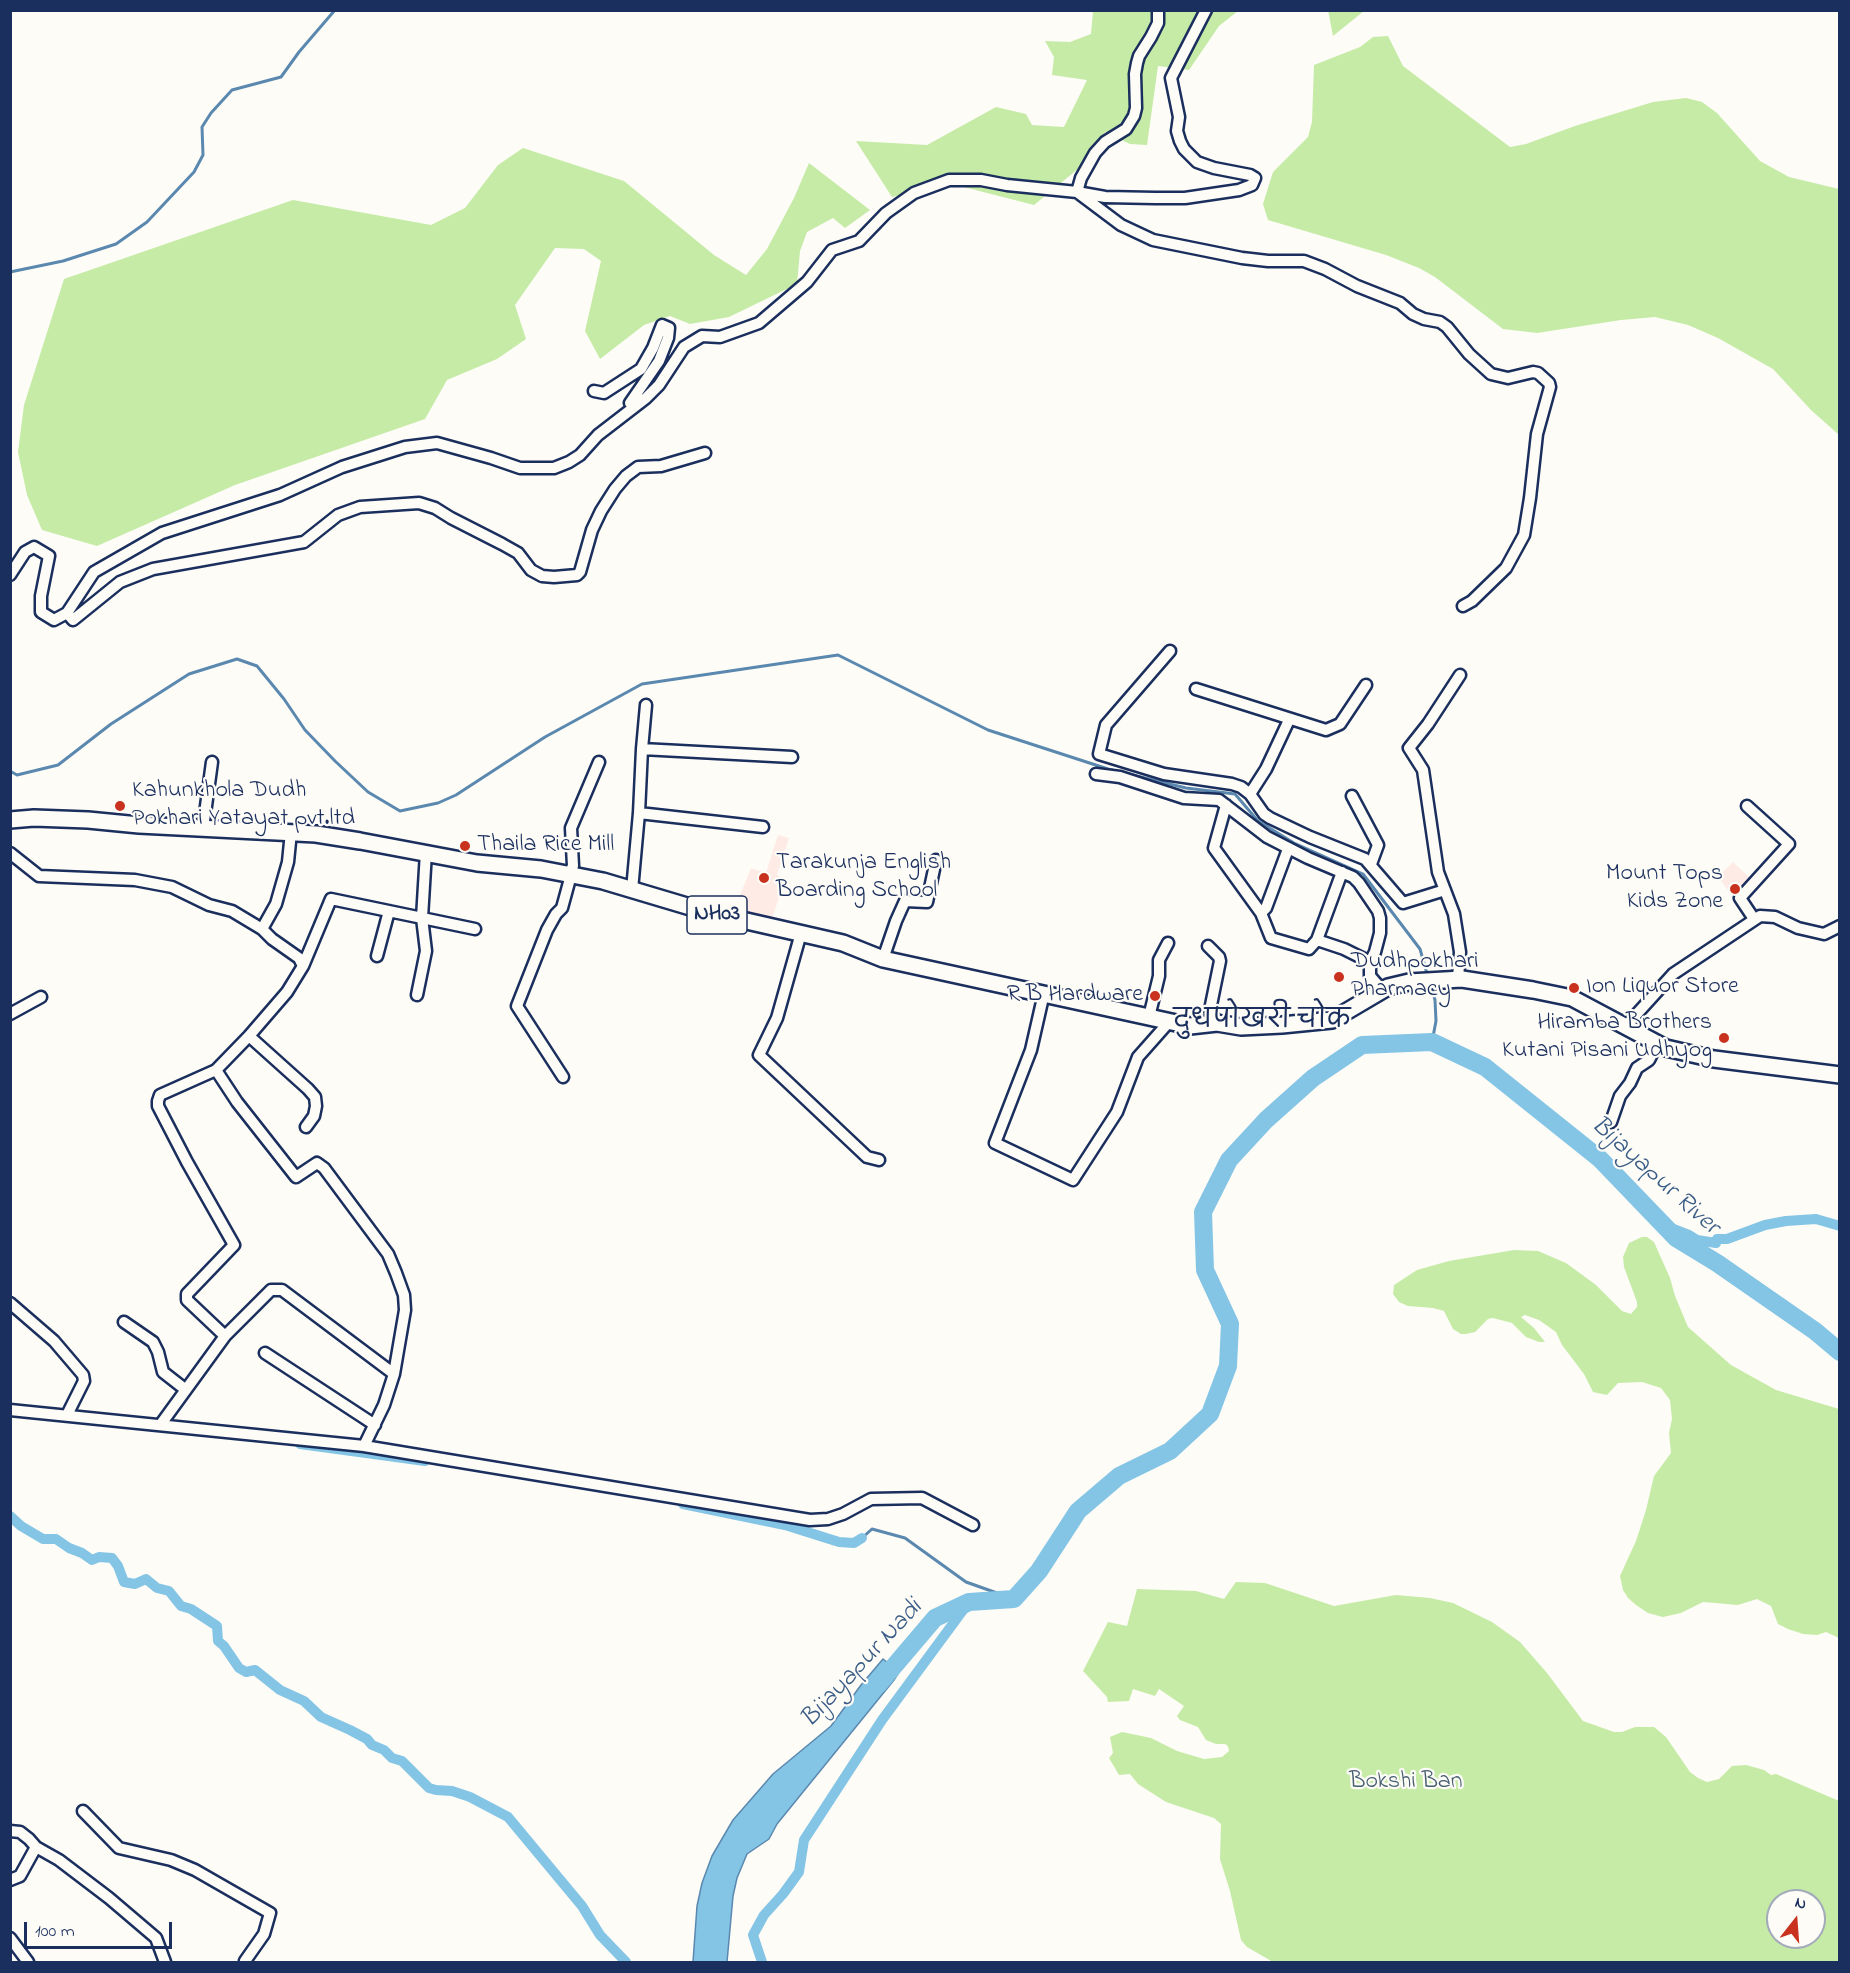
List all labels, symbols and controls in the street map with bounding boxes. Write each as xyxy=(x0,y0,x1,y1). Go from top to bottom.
place label: Kahunkhola Dudh Pokhari Yatayat pvt.ltd xyxy=(132,778,355,834)
marker: Kahunkhola Dudh Pokhari Yatayat pvt.ltd xyxy=(113,799,127,813)
place label: Thaila Rice Mill xyxy=(477,832,614,860)
marker: Thaila Rice Mill xyxy=(458,839,472,853)
place label: Tarakunja English Boarding School xyxy=(776,850,951,906)
place label: Mount Tops Kids Zone xyxy=(1606,861,1723,917)
marker: Tarakunja English Boarding School xyxy=(757,871,771,885)
marker: Mount Tops Kids Zone xyxy=(1728,882,1742,896)
road number: NH03 xyxy=(687,896,747,934)
place label: Dudhpokhari Pharmacy xyxy=(1351,949,1479,1005)
marker: Dudhpokhari Pharmacy xyxy=(1332,970,1346,984)
place label: Ion Liquor Store xyxy=(1586,974,1739,1002)
marker: Ion Liquor Store xyxy=(1567,981,1581,995)
place label: R B Hardware xyxy=(1007,982,1143,1010)
marker: R B Hardware xyxy=(1148,989,1162,1003)
district label: दुधपोखरी चोक xyxy=(1174,1007,1350,1039)
place label: Hiramba Brothers Kutani Pisani Udhyog xyxy=(1502,1010,1712,1066)
marker: Hiramba Brothers Kutani Pisani Udhyog xyxy=(1717,1031,1731,1045)
water label: Bijayapur River xyxy=(1583,1111,1725,1243)
water label: Bijayapur Nadi xyxy=(796,1594,930,1736)
park label: Bokshi Ban xyxy=(1349,1769,1463,1797)
north arrow xyxy=(1766,1889,1826,1949)
text: N xyxy=(1792,1891,1809,1917)
scale bar xyxy=(27,1910,176,1948)
text: 100 m xyxy=(35,1919,75,1945)

